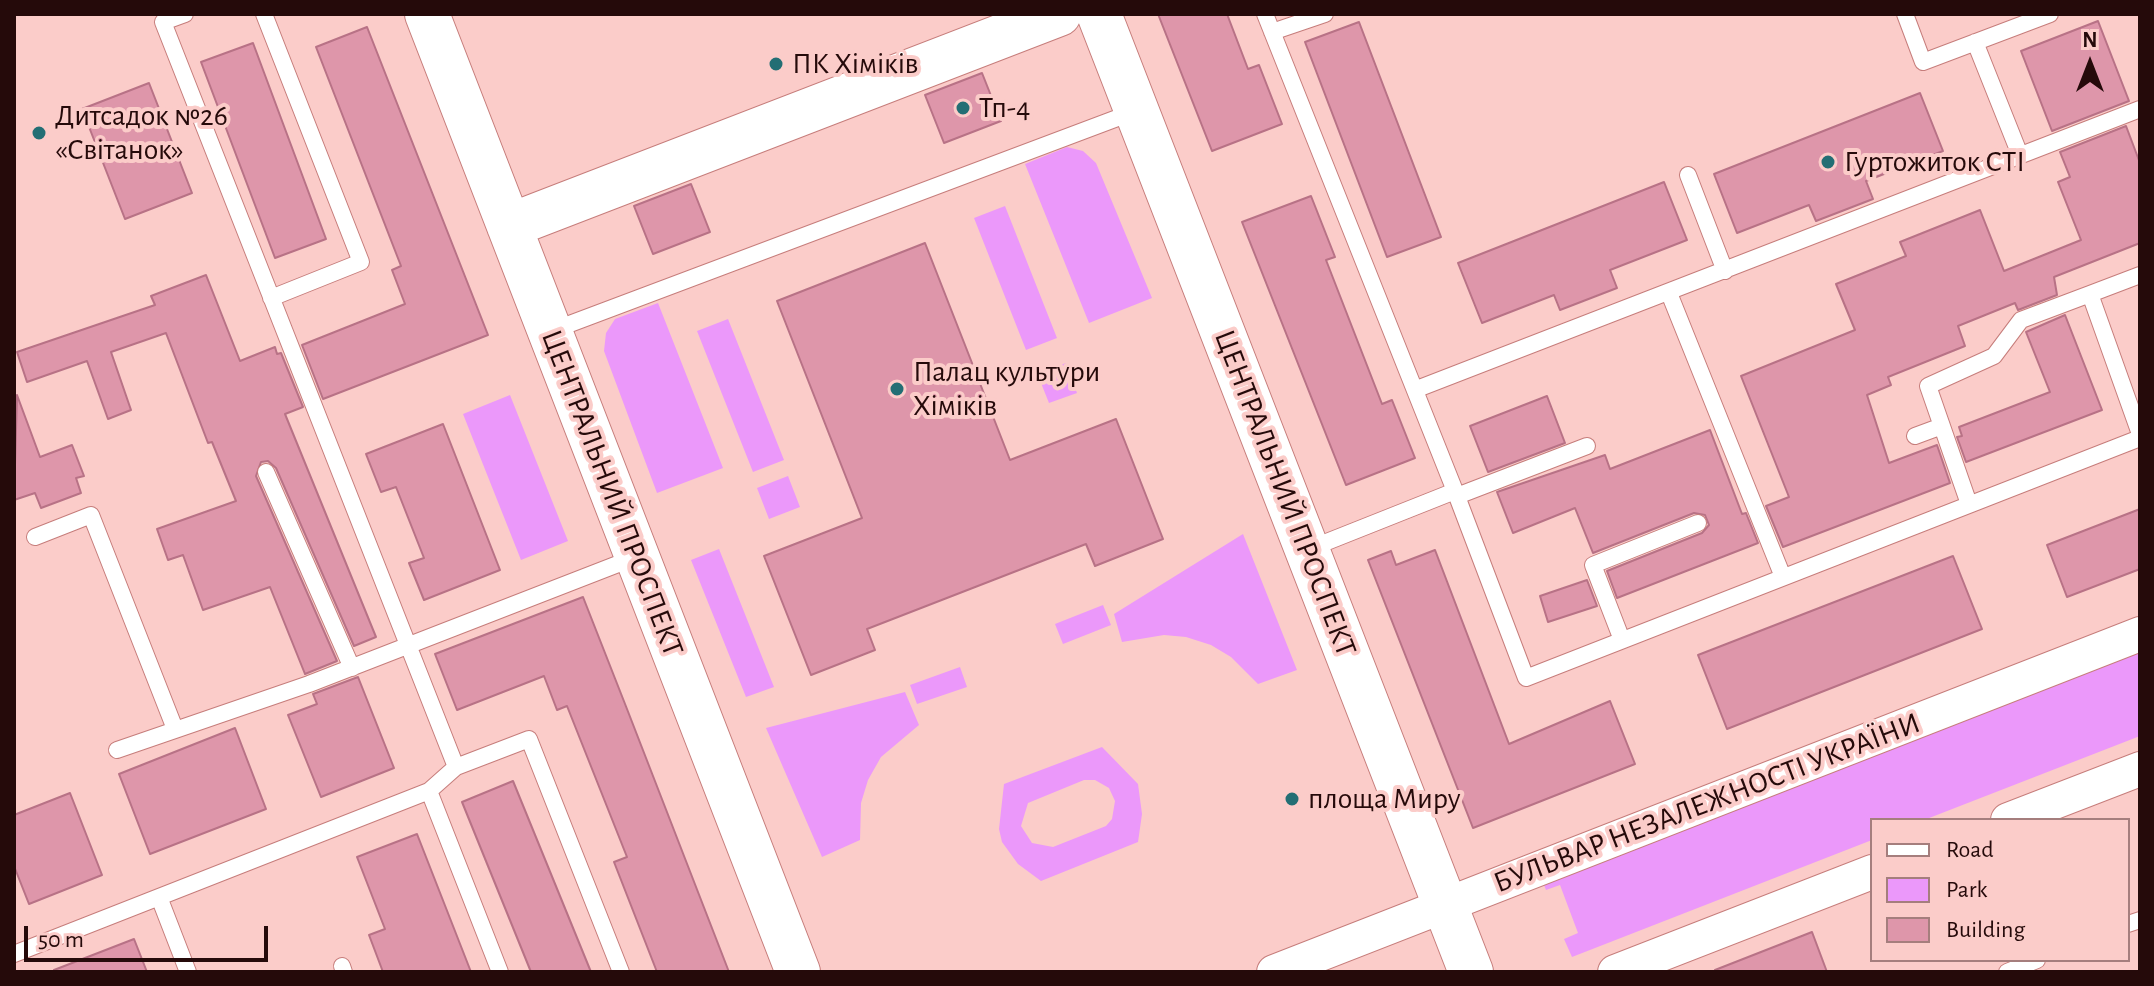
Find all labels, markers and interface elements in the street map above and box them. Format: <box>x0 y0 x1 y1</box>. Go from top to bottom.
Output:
north arrow <box>2050 24 2130 104</box>
text: N <box>2082 29 2098 51</box>
place label: ПК Хіміків <box>792 46 919 82</box>
marker: ПК Хіміків <box>767 55 785 73</box>
place label: Тп-4 <box>979 90 1031 126</box>
place label: Дитсадок №26 «Світанок» <box>55 98 228 168</box>
marker: Тп-4 <box>954 99 972 117</box>
marker: Дитсадок №26 «Світанок» <box>30 124 48 142</box>
place label: Гуртожиток СТІ <box>1844 144 2025 180</box>
marker: Гуртожиток СТІ <box>1819 153 1837 171</box>
street label: ЦЕНТРАЛЬНИЙ ПРОСПЕКТ <box>533 325 691 661</box>
street label: ЦЕНТРАЛЬНИЙ ПРОСПЕКТ <box>1206 325 1364 661</box>
place label: Палац культури Хіміків <box>913 354 1100 424</box>
marker: Палац культури Хіміків <box>888 380 906 398</box>
street label: БУЛЬВАР НЕЗАЛЕЖНОСТІ УКРАЇНИ <box>1489 705 1925 901</box>
place label: площа Миру <box>1308 781 1460 817</box>
marker: площа Миру <box>1283 790 1301 808</box>
legend <box>1870 818 2130 962</box>
text: Road <box>1946 838 1994 862</box>
text: Park <box>1946 878 1987 902</box>
scale bar <box>28 910 272 960</box>
text: Building <box>1946 918 2025 942</box>
text: 50 m <box>38 928 84 952</box>

